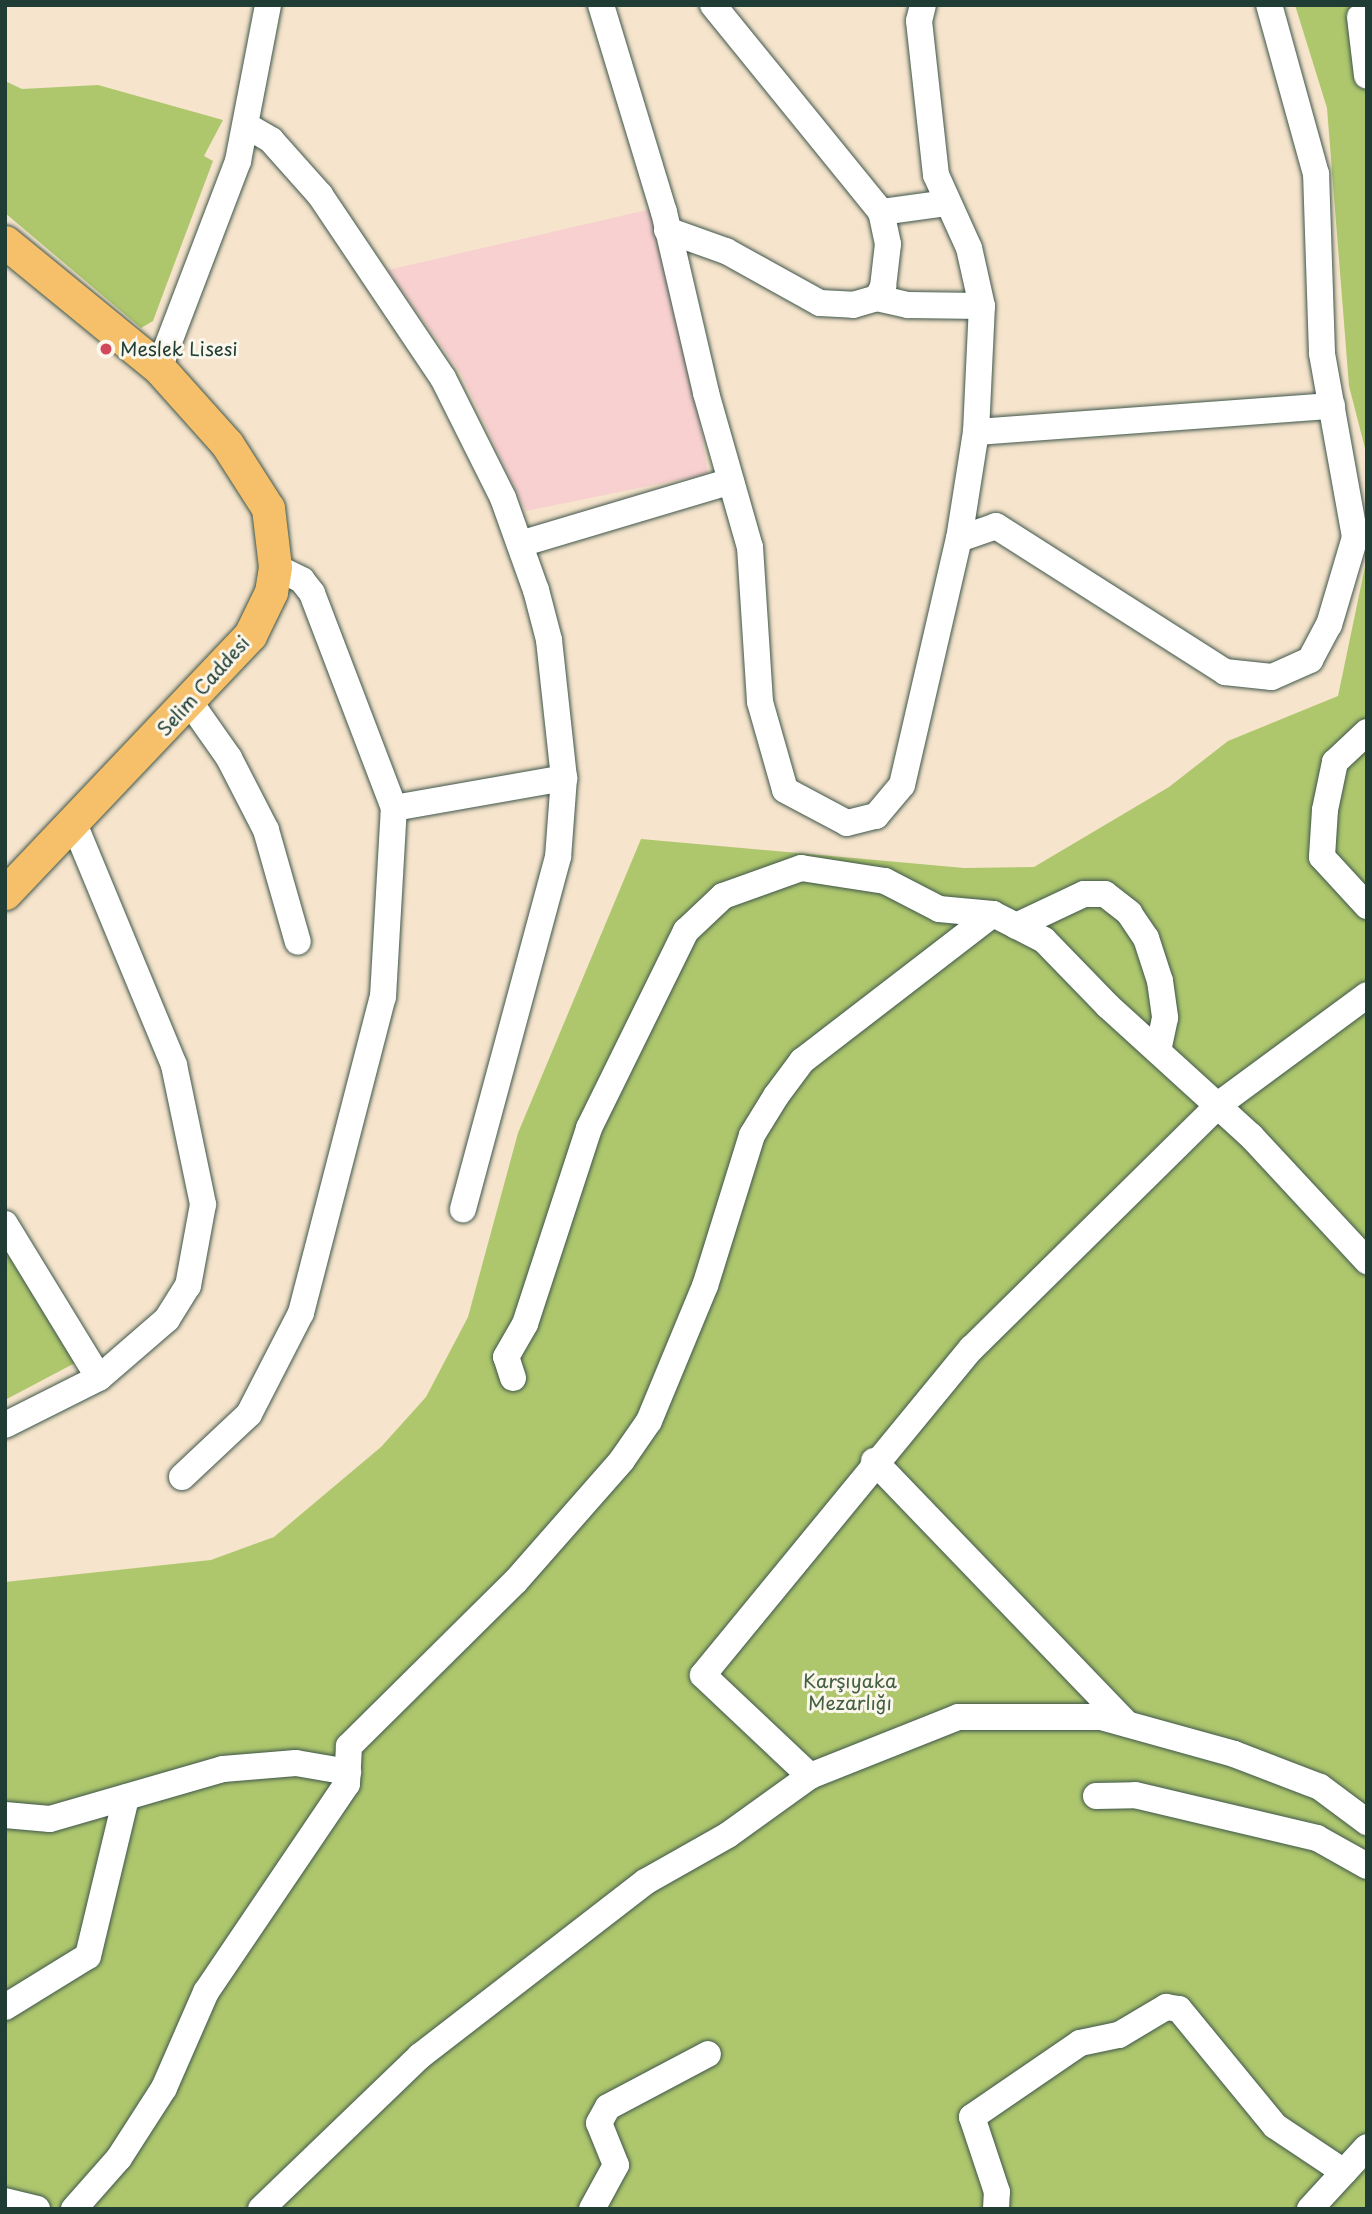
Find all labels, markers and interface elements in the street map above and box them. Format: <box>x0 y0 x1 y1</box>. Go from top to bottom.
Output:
place label: Meslek Lisesi <box>120 338 239 360</box>
marker: Meslek Lisesi <box>98 341 114 357</box>
street label: Selim Caddesi <box>152 631 254 741</box>
park label: Karşıyaka Mezarlığı <box>803 1670 897 1714</box>

